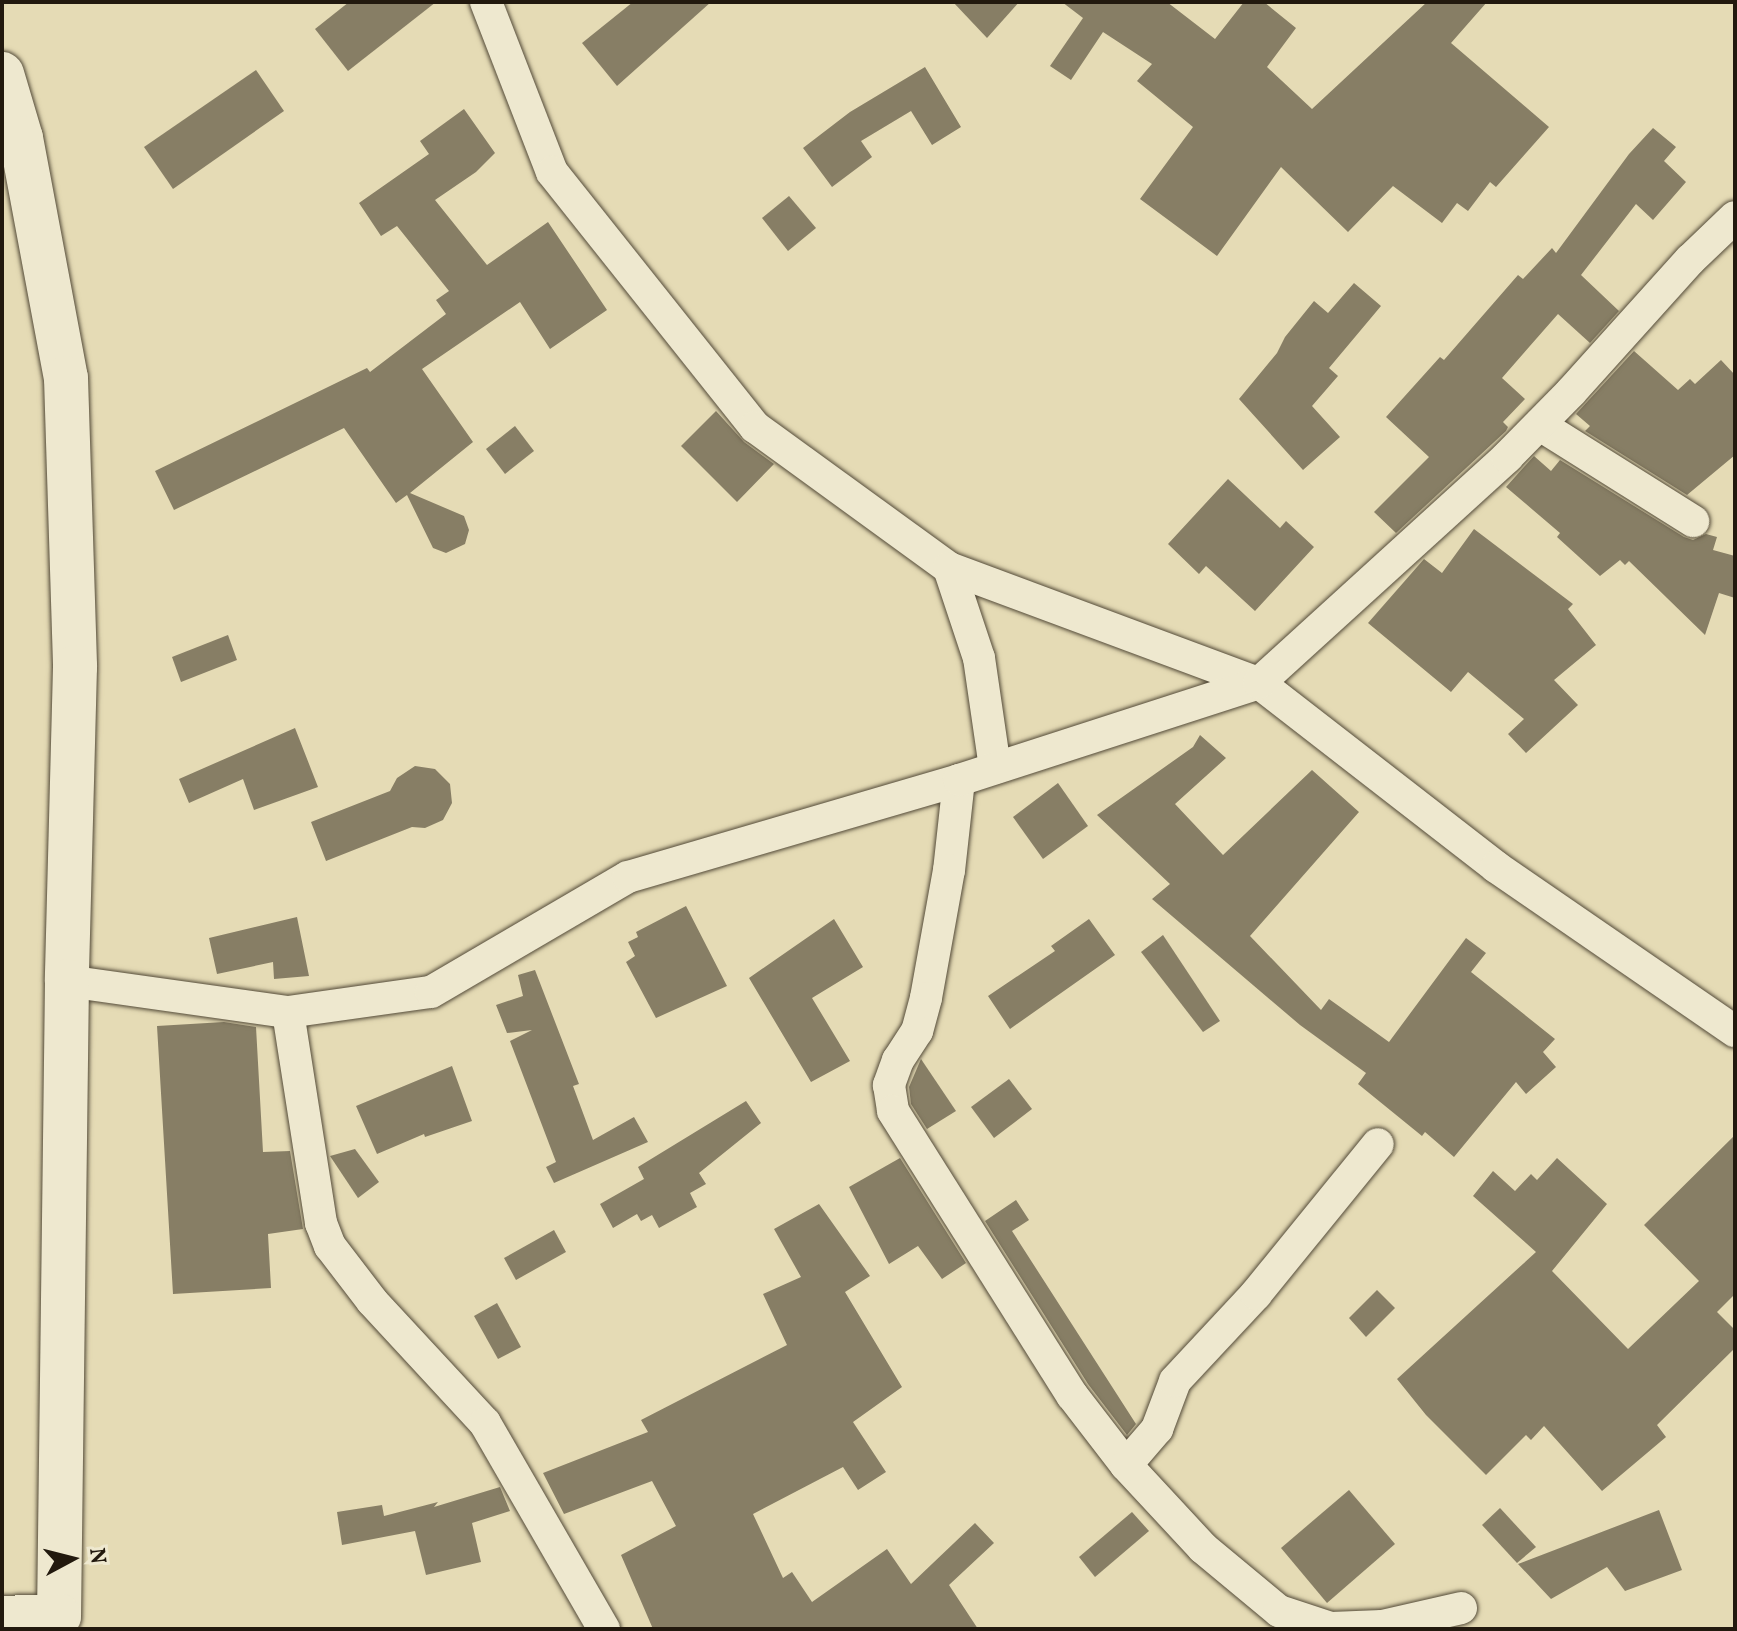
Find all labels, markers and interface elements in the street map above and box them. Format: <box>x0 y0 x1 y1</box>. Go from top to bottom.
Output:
north arrow <box>32 1519 112 1599</box>
text: N <box>80 1546 113 1566</box>

